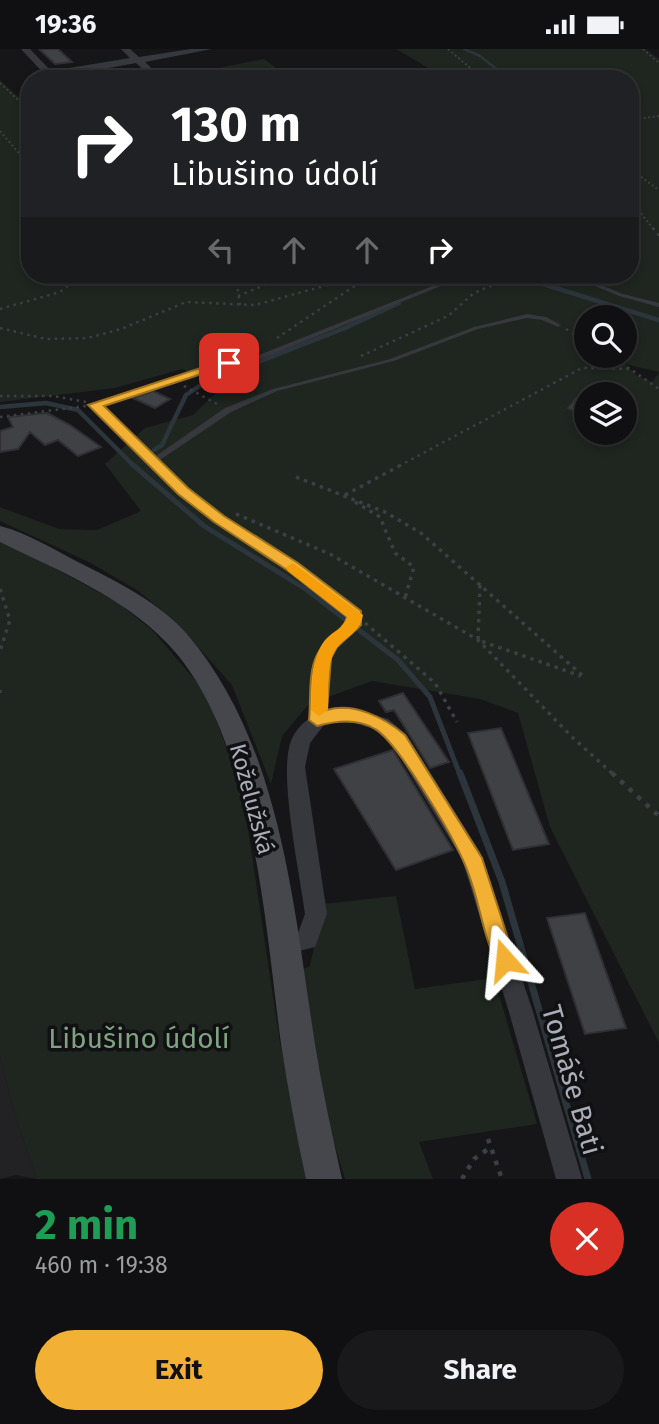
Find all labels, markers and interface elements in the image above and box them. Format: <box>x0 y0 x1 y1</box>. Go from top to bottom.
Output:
text: 19:36 <box>35 9 96 40</box>
text: 130 m <box>171 95 301 154</box>
icon: right <box>56 98 147 189</box>
text: Libušino údolí <box>171 155 378 193</box>
icon: left <box>202 231 240 269</box>
icon: ahead <box>275 231 313 269</box>
icon: ahead <box>348 231 386 269</box>
icon: right <box>421 231 459 269</box>
map controls <box>574 305 637 445</box>
button: search <box>574 305 637 368</box>
pin <box>199 333 259 393</box>
icon: arrive <box>210 344 248 382</box>
button: layers <box>574 382 637 445</box>
street label: Koželužská <box>224 740 280 858</box>
position arrow <box>468 923 542 997</box>
street label: Tomáše Bati <box>535 1001 609 1159</box>
park label: Libušino údolí <box>48 1022 230 1055</box>
text: 2 min <box>35 1200 138 1250</box>
button: close <box>550 1202 624 1276</box>
text: 460 m · 19:38 <box>35 1251 168 1279</box>
button: Exit <box>35 1330 323 1410</box>
button: Share <box>337 1330 624 1410</box>

